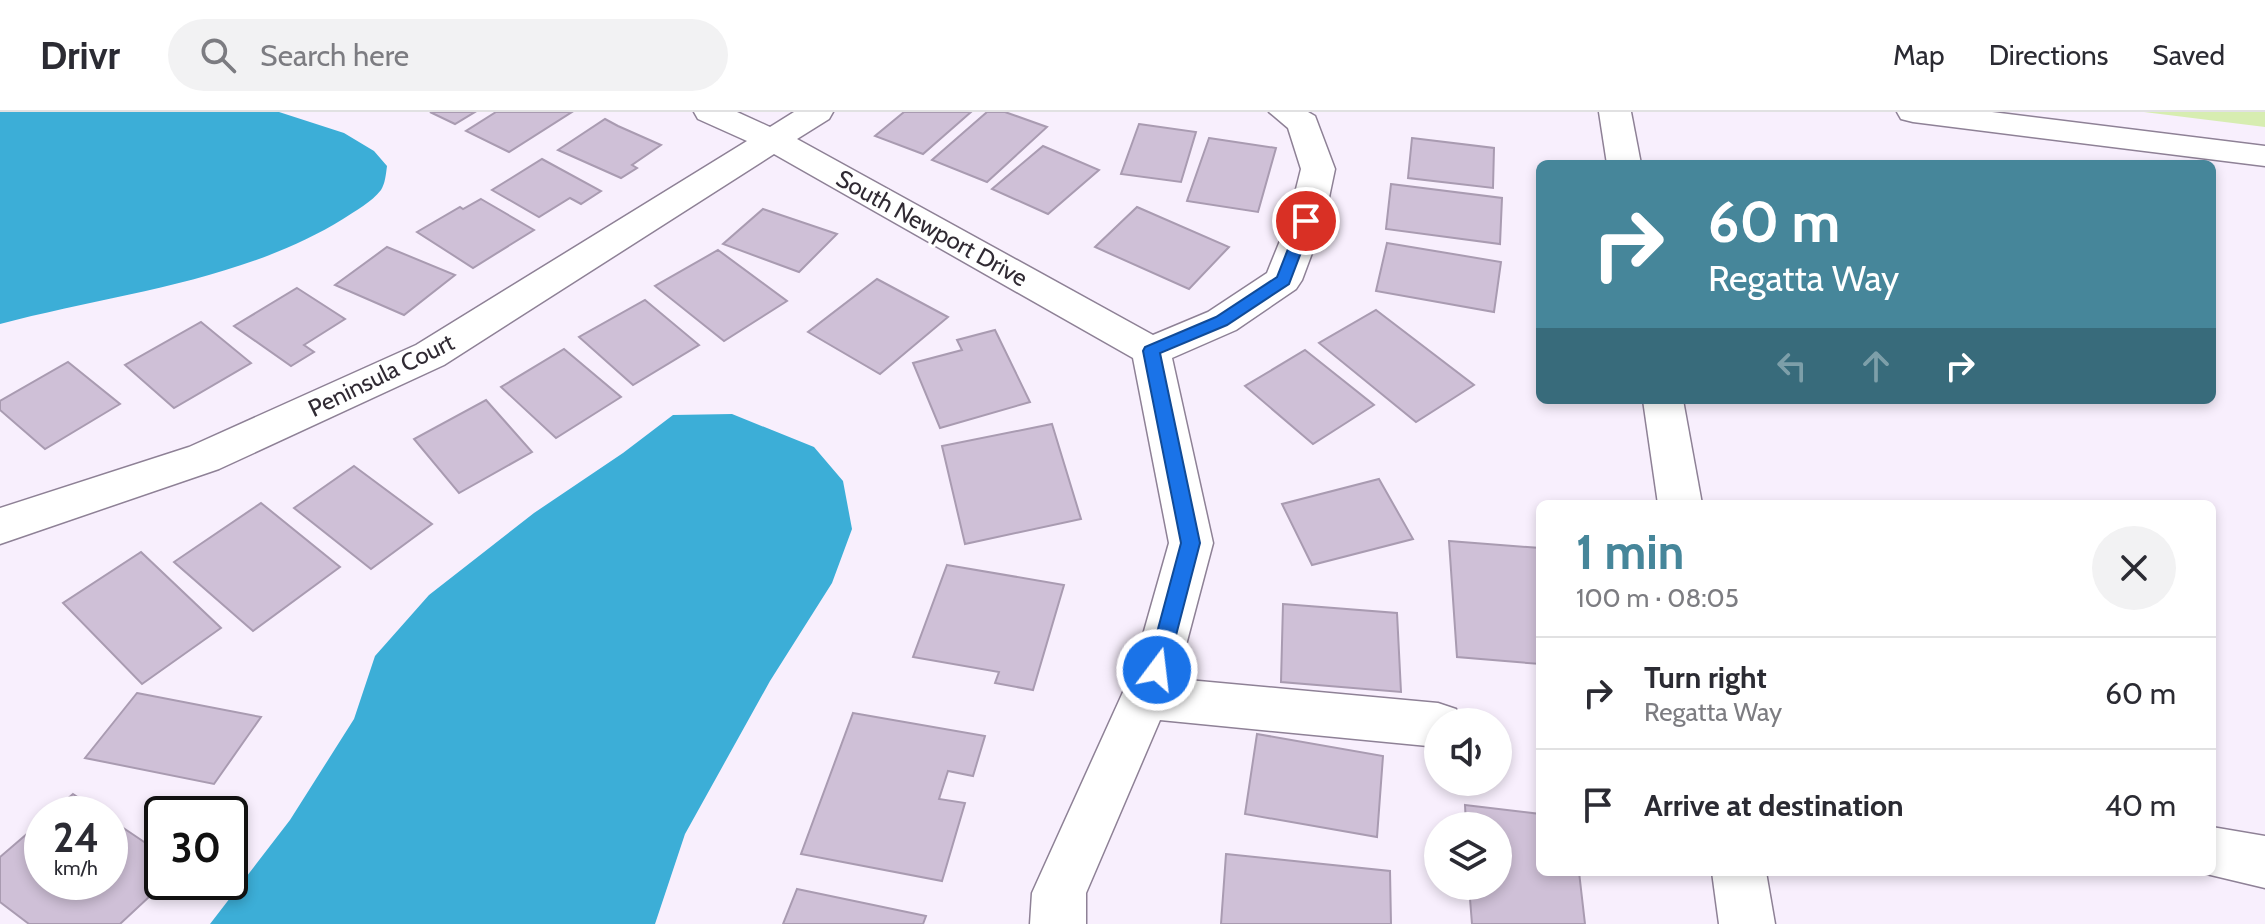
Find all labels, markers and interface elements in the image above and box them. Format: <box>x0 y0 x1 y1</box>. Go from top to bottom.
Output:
search box <box>168 19 728 91</box>
text: Drivr <box>40 32 120 79</box>
icon: search <box>196 33 240 77</box>
text: Search here <box>260 37 409 74</box>
text: Map <box>1893 38 1945 72</box>
text: Directions <box>1989 38 2108 72</box>
text: Saved <box>2152 38 2225 72</box>
street label: South Newport Drive <box>831 163 1033 293</box>
pin <box>1272 187 1340 255</box>
text: 60 m <box>1708 188 1840 256</box>
icon: right <box>1576 192 1680 296</box>
icon: arrive <box>1284 199 1328 243</box>
text: Regatta Way <box>1708 256 1899 300</box>
street label: Peninsula Court <box>303 327 459 423</box>
icon: left <box>1770 344 1814 388</box>
icon: ahead <box>1854 344 1898 388</box>
icon: right <box>1938 344 1982 388</box>
text: 1 min <box>1576 523 1684 581</box>
button: close <box>2092 526 2176 610</box>
text: 100 m · 08:05 <box>1576 582 1739 614</box>
position arrow <box>1115 628 1199 712</box>
text: Turn right <box>1644 659 1767 696</box>
icon: right <box>1576 671 1620 715</box>
text: 60 m <box>2105 675 2176 712</box>
text: Regatta Way <box>1644 696 1782 728</box>
map controls <box>1424 708 1512 900</box>
button: sound <box>1424 708 1512 796</box>
icon: arrive <box>1576 783 1620 827</box>
text: Arrive at destination <box>1644 787 1904 824</box>
text: 40 m <box>2105 787 2176 824</box>
speed limit sign: 30 <box>144 796 248 900</box>
button: layers <box>1424 812 1512 900</box>
text: 24 <box>53 813 99 862</box>
text: km/h <box>54 856 98 880</box>

